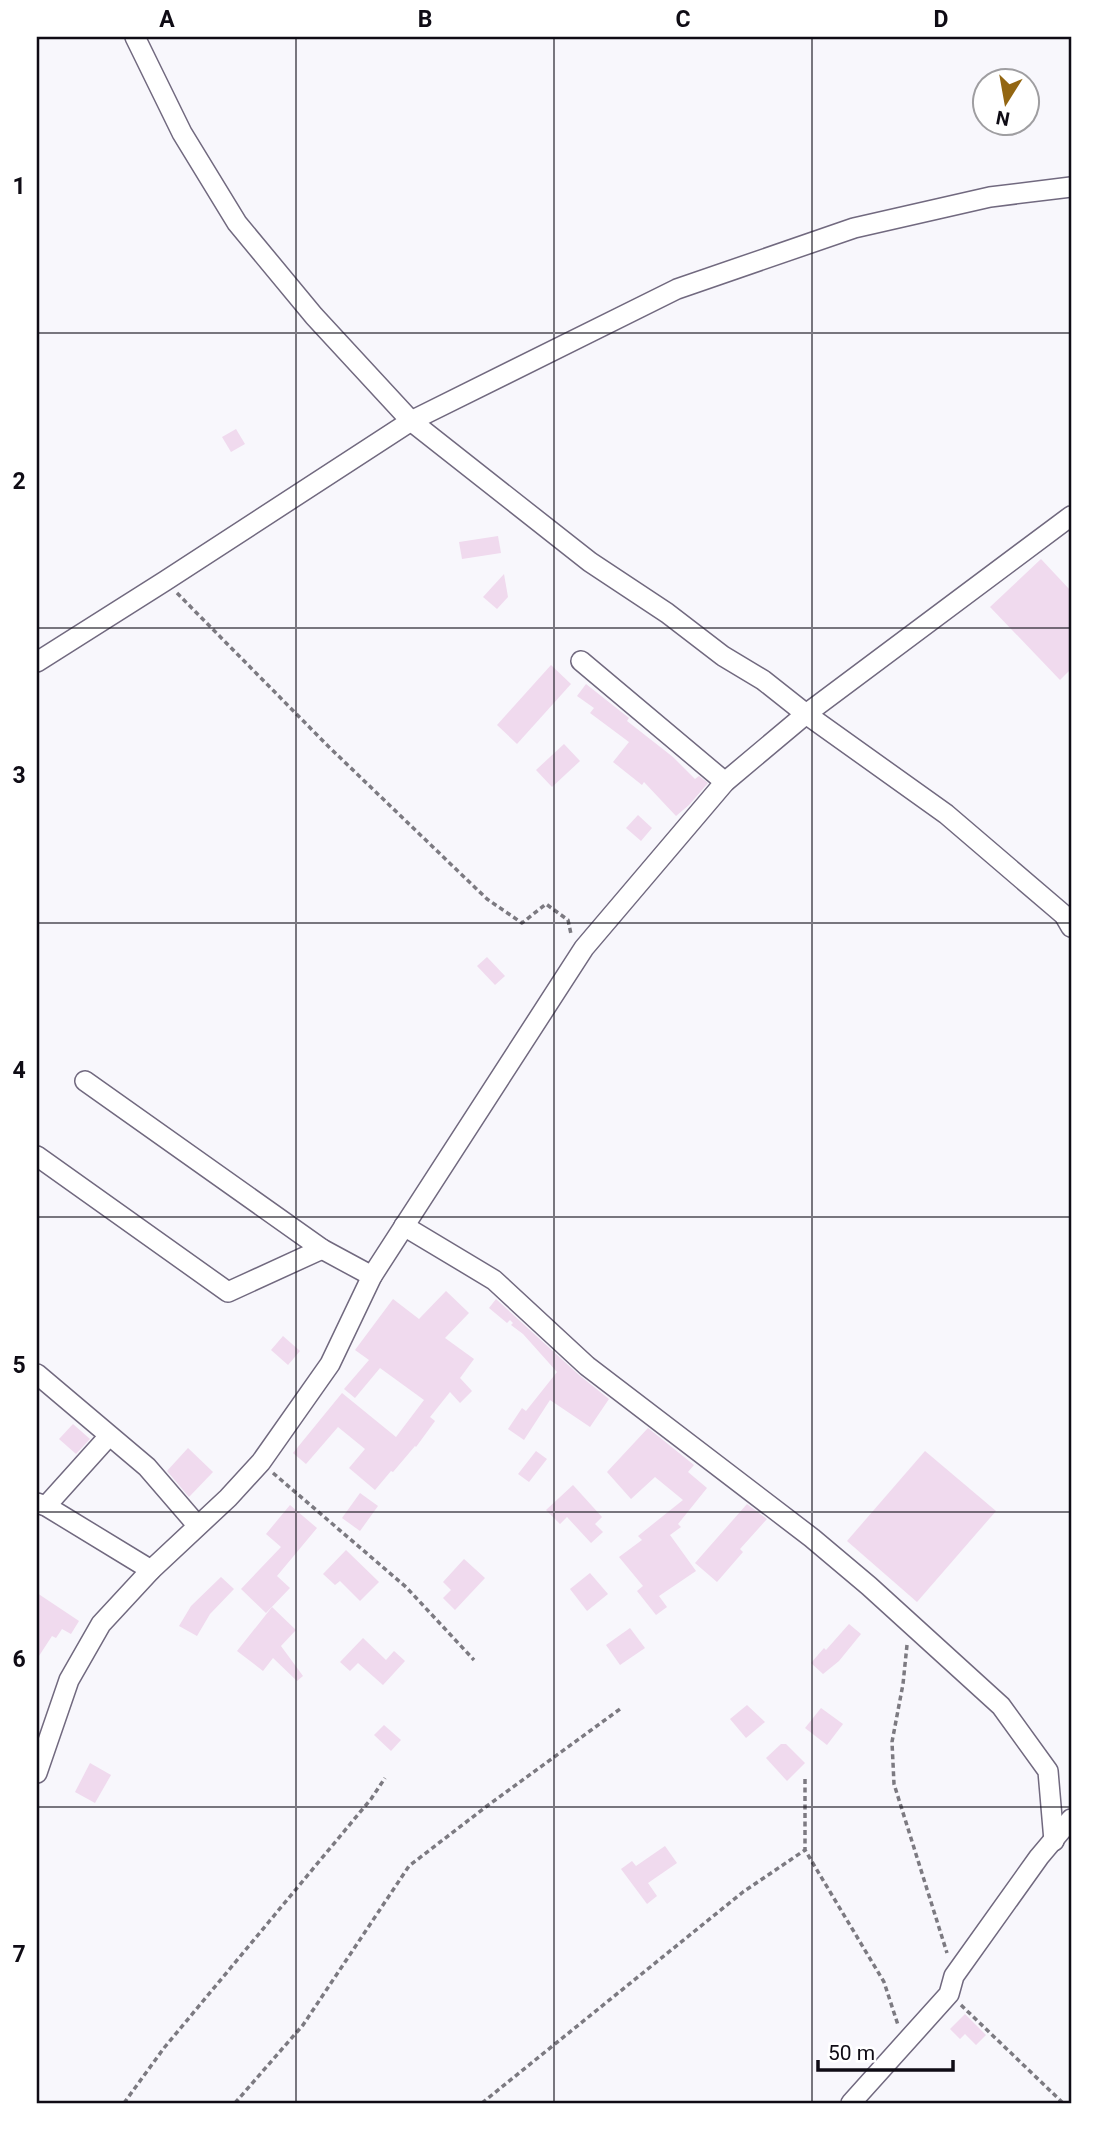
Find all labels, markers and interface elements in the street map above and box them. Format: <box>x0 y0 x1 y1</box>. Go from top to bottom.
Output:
text: A <box>159 6 175 33</box>
text: B <box>418 6 432 33</box>
text: C <box>675 6 691 33</box>
text: D <box>934 6 948 33</box>
north arrow <box>972 66 1042 136</box>
text: N <box>994 106 1012 131</box>
text: 1 <box>12 173 26 200</box>
text: 2 <box>12 468 26 495</box>
text: 3 <box>12 762 26 789</box>
text: 4 <box>12 1057 26 1084</box>
text: 5 <box>12 1352 26 1379</box>
text: 6 <box>12 1646 26 1673</box>
text: 7 <box>12 1941 26 1968</box>
scale bar <box>818 2028 952 2072</box>
text: 50 m <box>828 2041 875 2065</box>

